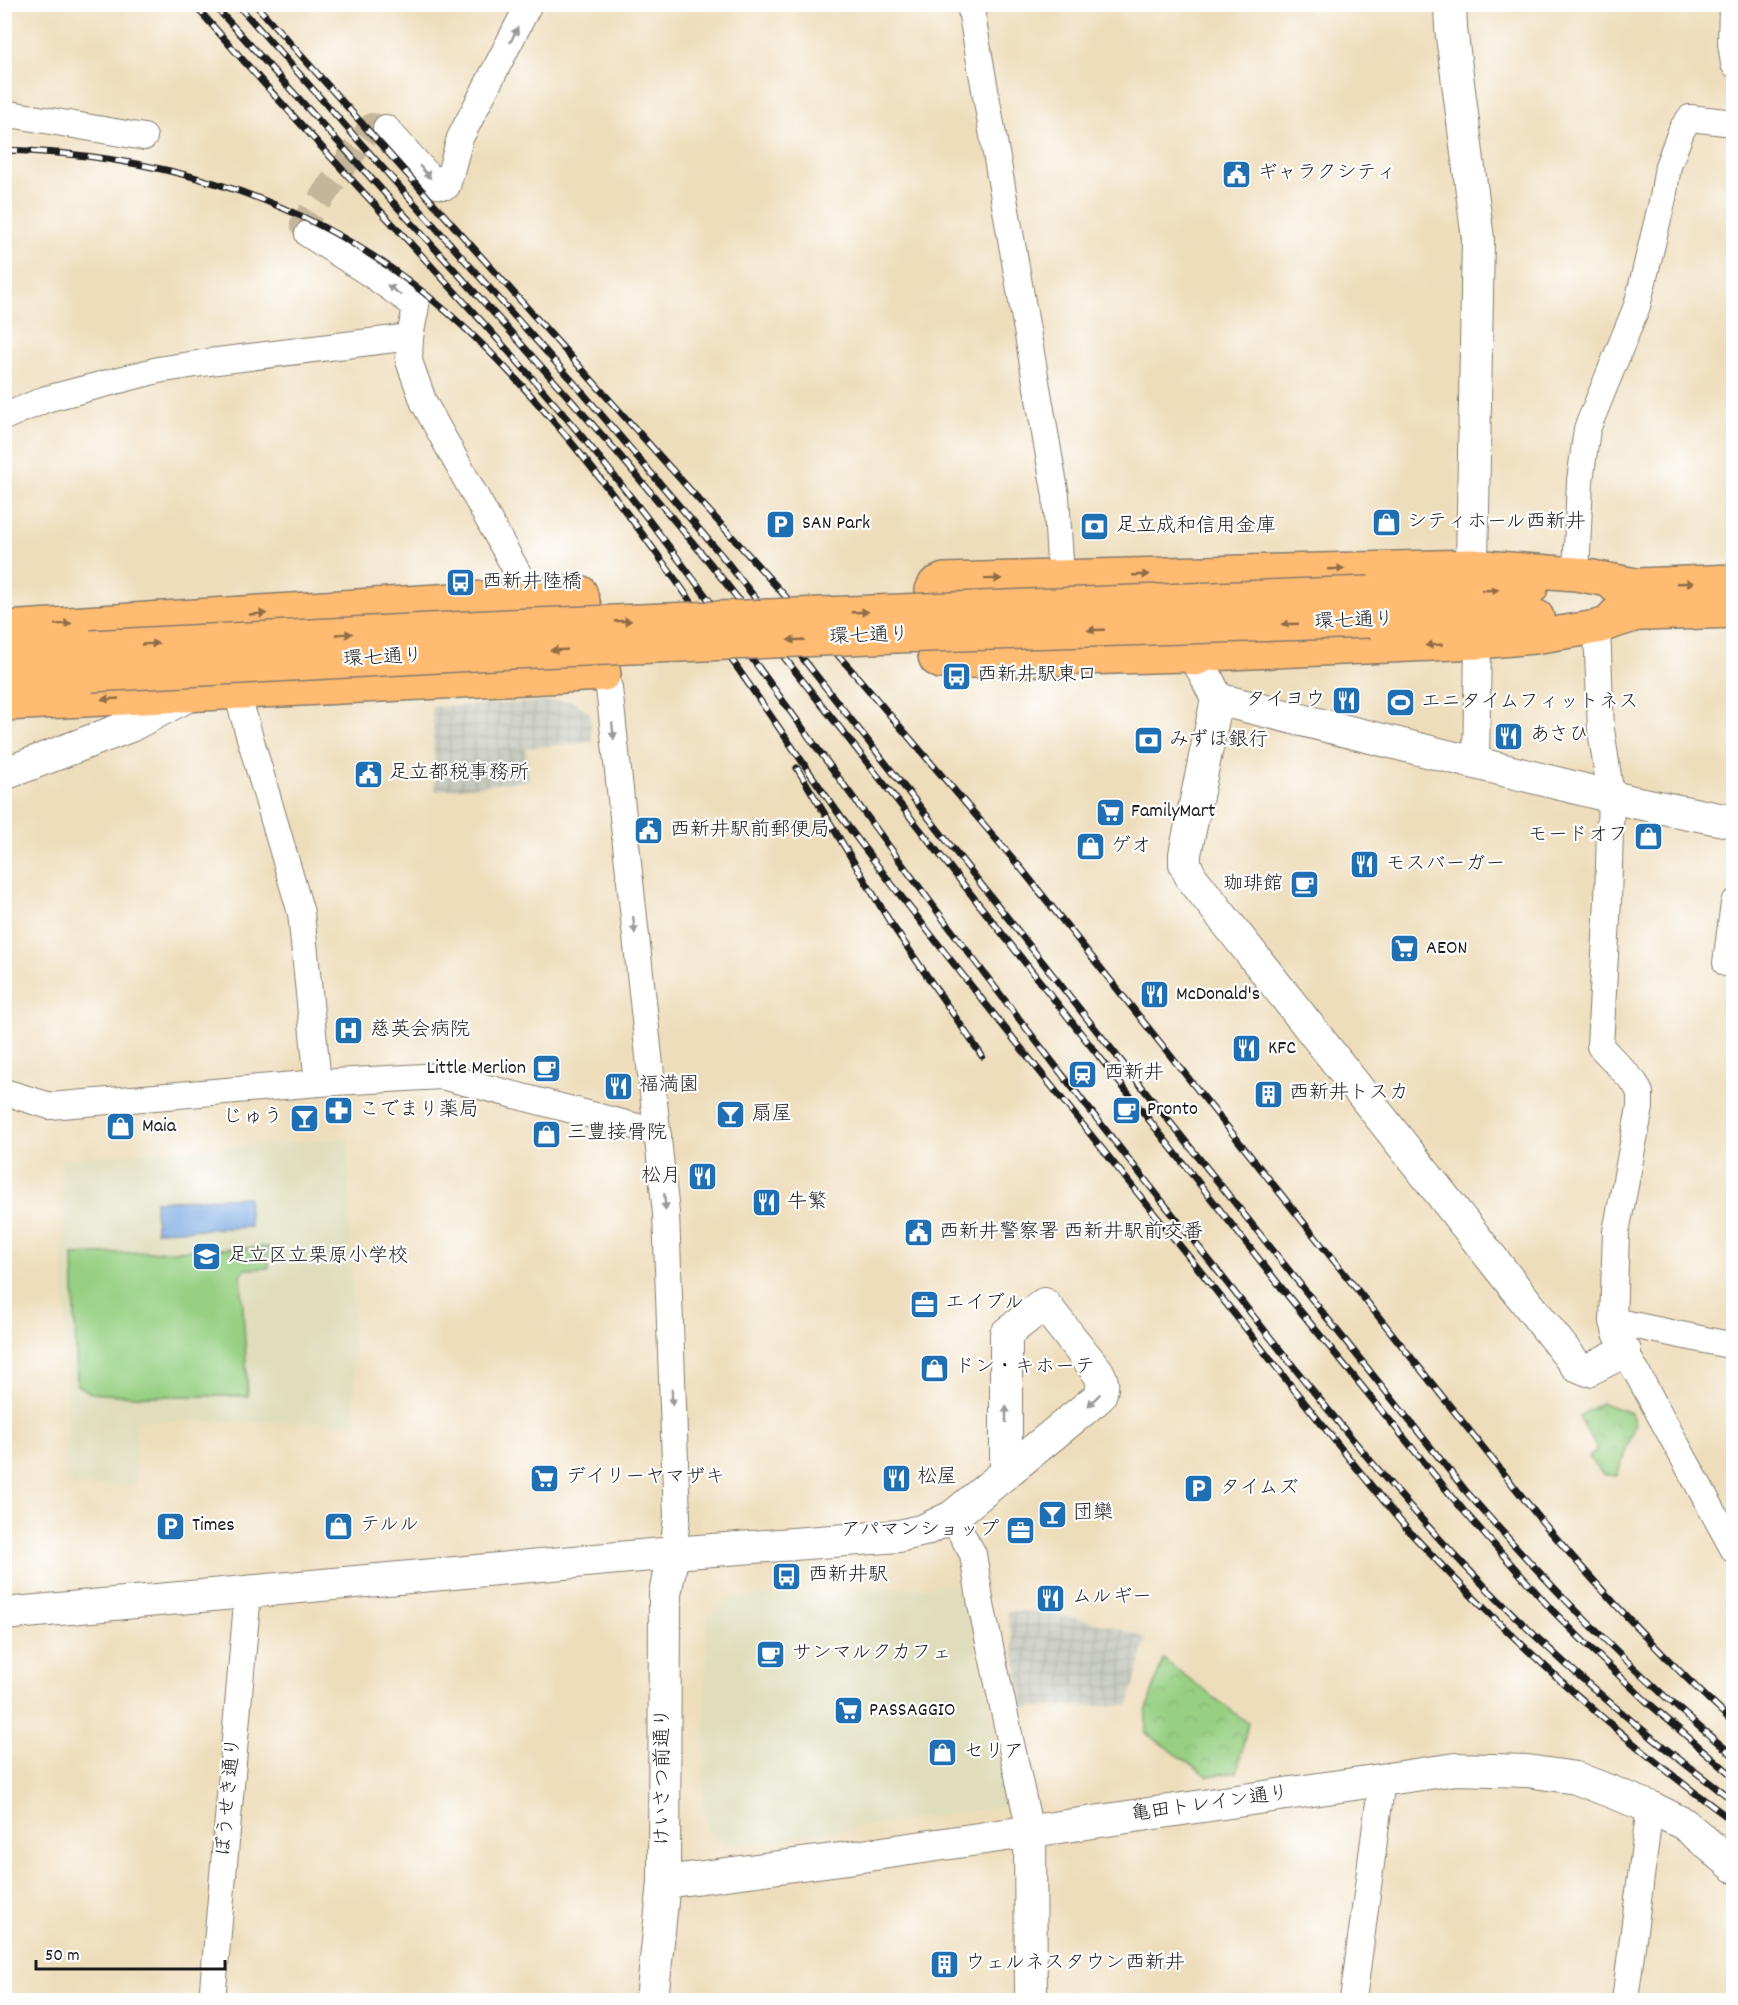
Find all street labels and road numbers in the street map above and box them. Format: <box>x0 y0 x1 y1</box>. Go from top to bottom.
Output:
street label: 環七通り <box>1314 607 1394 637</box>
street label: 環七通り <box>829 622 909 652</box>
street label: 環七通り <box>342 643 424 675</box>
street label: けいさつ前通り <box>650 1707 678 1847</box>
street label: ぼうせき通り <box>211 1736 249 1858</box>
street label: 亀田トレイン通り <box>1129 1780 1291 1830</box>

